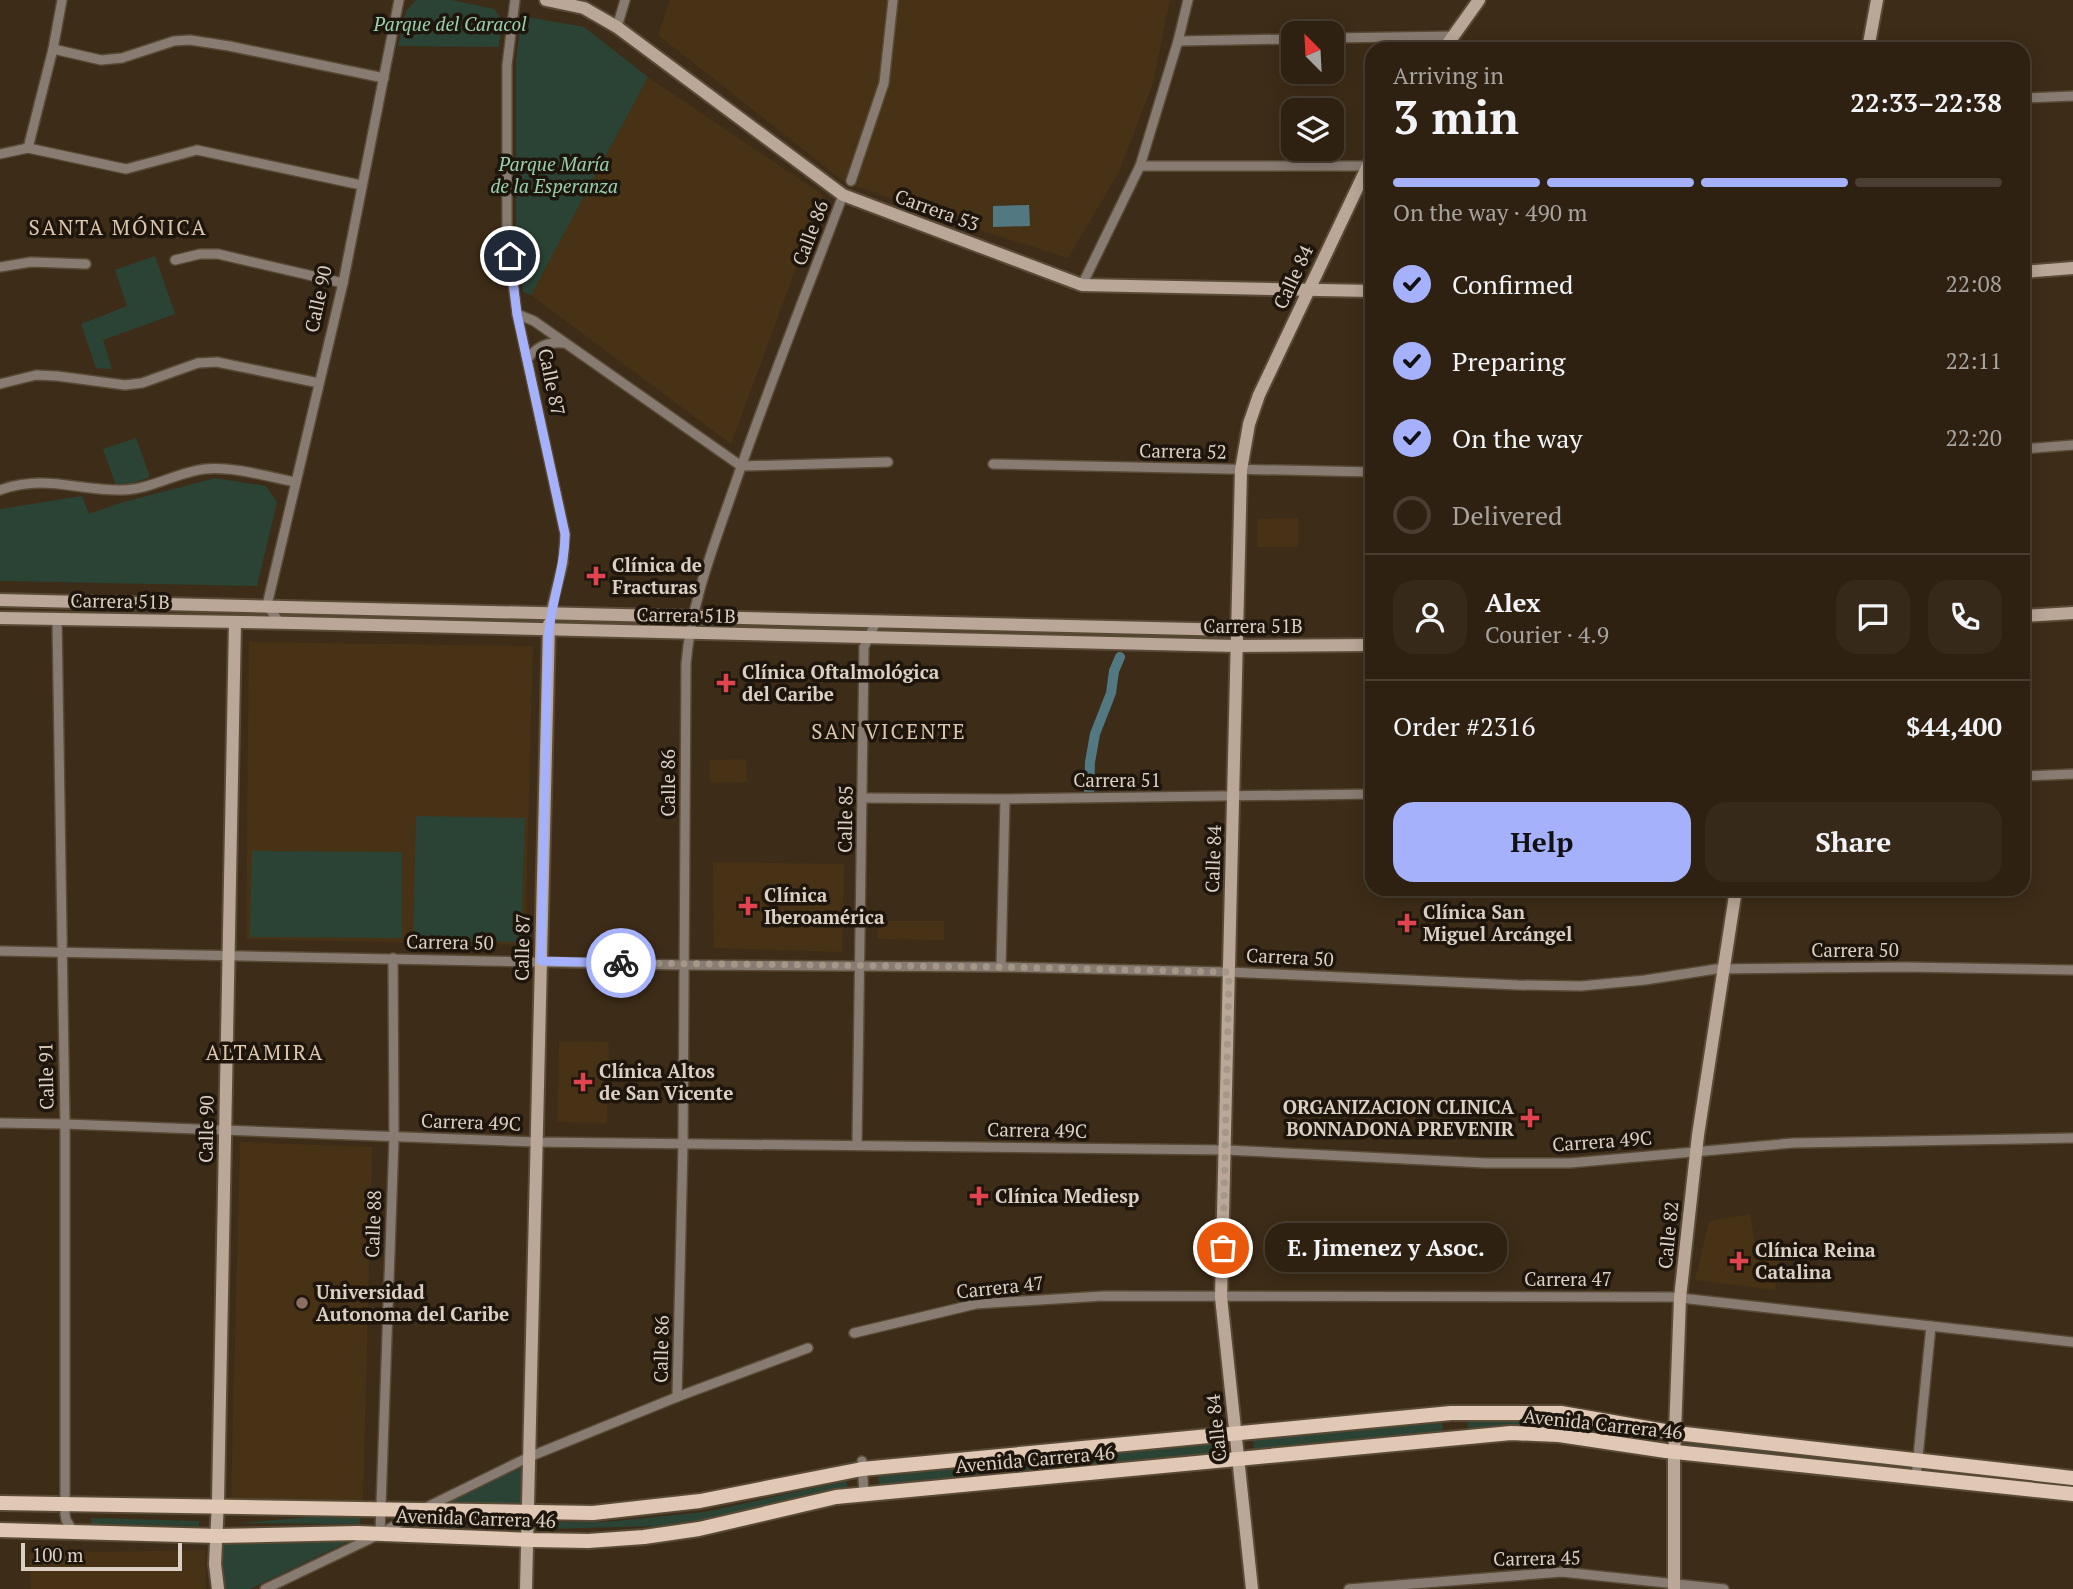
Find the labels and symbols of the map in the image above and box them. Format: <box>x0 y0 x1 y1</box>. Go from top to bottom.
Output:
park label: Parque del Caracol <box>373 11 527 36</box>
north arrow <box>1281 21 1344 84</box>
park label: Parque María de la Esperanza <box>490 151 618 198</box>
street label: Carrera 53 <box>892 183 983 236</box>
street label: Calle 86 <box>786 197 833 269</box>
district label: SANTA MÓNICA <box>28 213 208 241</box>
pin <box>480 226 540 286</box>
street label: Calle 84 <box>1267 240 1319 313</box>
street label: Calle 90 <box>298 263 337 335</box>
street label: Calle 87 <box>533 346 572 418</box>
street label: Carrera 52 <box>1139 437 1227 464</box>
place label: Clínica de Fracturas <box>612 552 702 599</box>
marker: Clínica de Fracturas <box>586 566 606 586</box>
street label: Carrera 51B <box>70 587 170 614</box>
street label: Carrera 51B <box>636 601 736 628</box>
street label: Carrera 51B <box>1203 613 1303 638</box>
place label: Clínica Oftalmológica del Caribe <box>742 659 940 706</box>
marker: Clínica Oftalmológica del Caribe <box>716 673 736 693</box>
district label: SAN VICENTE <box>811 717 967 745</box>
street label: Calle 86 <box>655 749 680 817</box>
street label: Carrera 51 <box>1073 767 1161 792</box>
street label: Calle 85 <box>831 785 858 853</box>
street label: Calle 84 <box>1199 824 1226 893</box>
place label: Clínica Iberoamérica <box>764 882 885 929</box>
marker: Clínica Iberoamérica <box>738 896 758 916</box>
place label: Clínica San Miguel Arcángel <box>1423 899 1572 946</box>
street label: Calle 87 <box>508 913 535 981</box>
marker: Clínica San Miguel Arcángel <box>1397 913 1417 933</box>
street label: Carrera 50 <box>406 928 494 955</box>
courier <box>586 928 656 998</box>
street label: Carrera 50 <box>1811 937 1899 962</box>
street label: Carrera 50 <box>1246 942 1334 971</box>
district label: ALTAMIRA <box>206 1038 324 1066</box>
street label: Calle 91 <box>32 1042 59 1110</box>
place label: Clínica Altos de San Vicente <box>599 1058 733 1105</box>
marker: Clínica Altos de San Vicente <box>573 1072 593 1092</box>
place label: ORGANIZACION CLINICA BONNADONA PREVENIR <box>1283 1094 1515 1141</box>
street label: Calle 90 <box>192 1095 219 1163</box>
street label: Carrera 49C <box>421 1107 521 1136</box>
marker: ORGANIZACION CLINICA BONNADONA PREVENIR <box>1520 1108 1540 1128</box>
street label: Carrera 49C <box>987 1116 1087 1143</box>
street label: Carrera 49C <box>1551 1125 1653 1156</box>
place label: Clínica Mediesp <box>995 1183 1139 1208</box>
marker: Clínica Mediesp <box>969 1186 989 1206</box>
street label: Calle 88 <box>359 1190 386 1258</box>
street label: Calle 82 <box>1652 1200 1683 1270</box>
pin <box>1193 1218 1253 1278</box>
callout: E. Jimenez y Asoc. <box>1265 1224 1506 1272</box>
place label: Clínica Reina Catalina <box>1755 1237 1876 1284</box>
marker: Clínica Reina Catalina <box>1729 1251 1749 1271</box>
street label: Carrera 47 <box>1524 1266 1612 1291</box>
street label: Carrera 47 <box>955 1269 1045 1304</box>
place label: Universidad Autonoma del Caribe <box>316 1279 509 1326</box>
marker: Universidad Autonoma del Caribe <box>294 1295 310 1311</box>
street label: Calle 86 <box>647 1315 674 1383</box>
street label: Calle 84 <box>1199 1392 1231 1463</box>
street label: Avenida Carrera 46 <box>1522 1403 1684 1444</box>
street label: Avenida Carrera 46 <box>954 1439 1116 1478</box>
street label: Avenida Carrera 46 <box>396 1502 556 1533</box>
scale bar <box>21 1540 182 1572</box>
street label: Carrera 45 <box>1493 1544 1581 1571</box>

